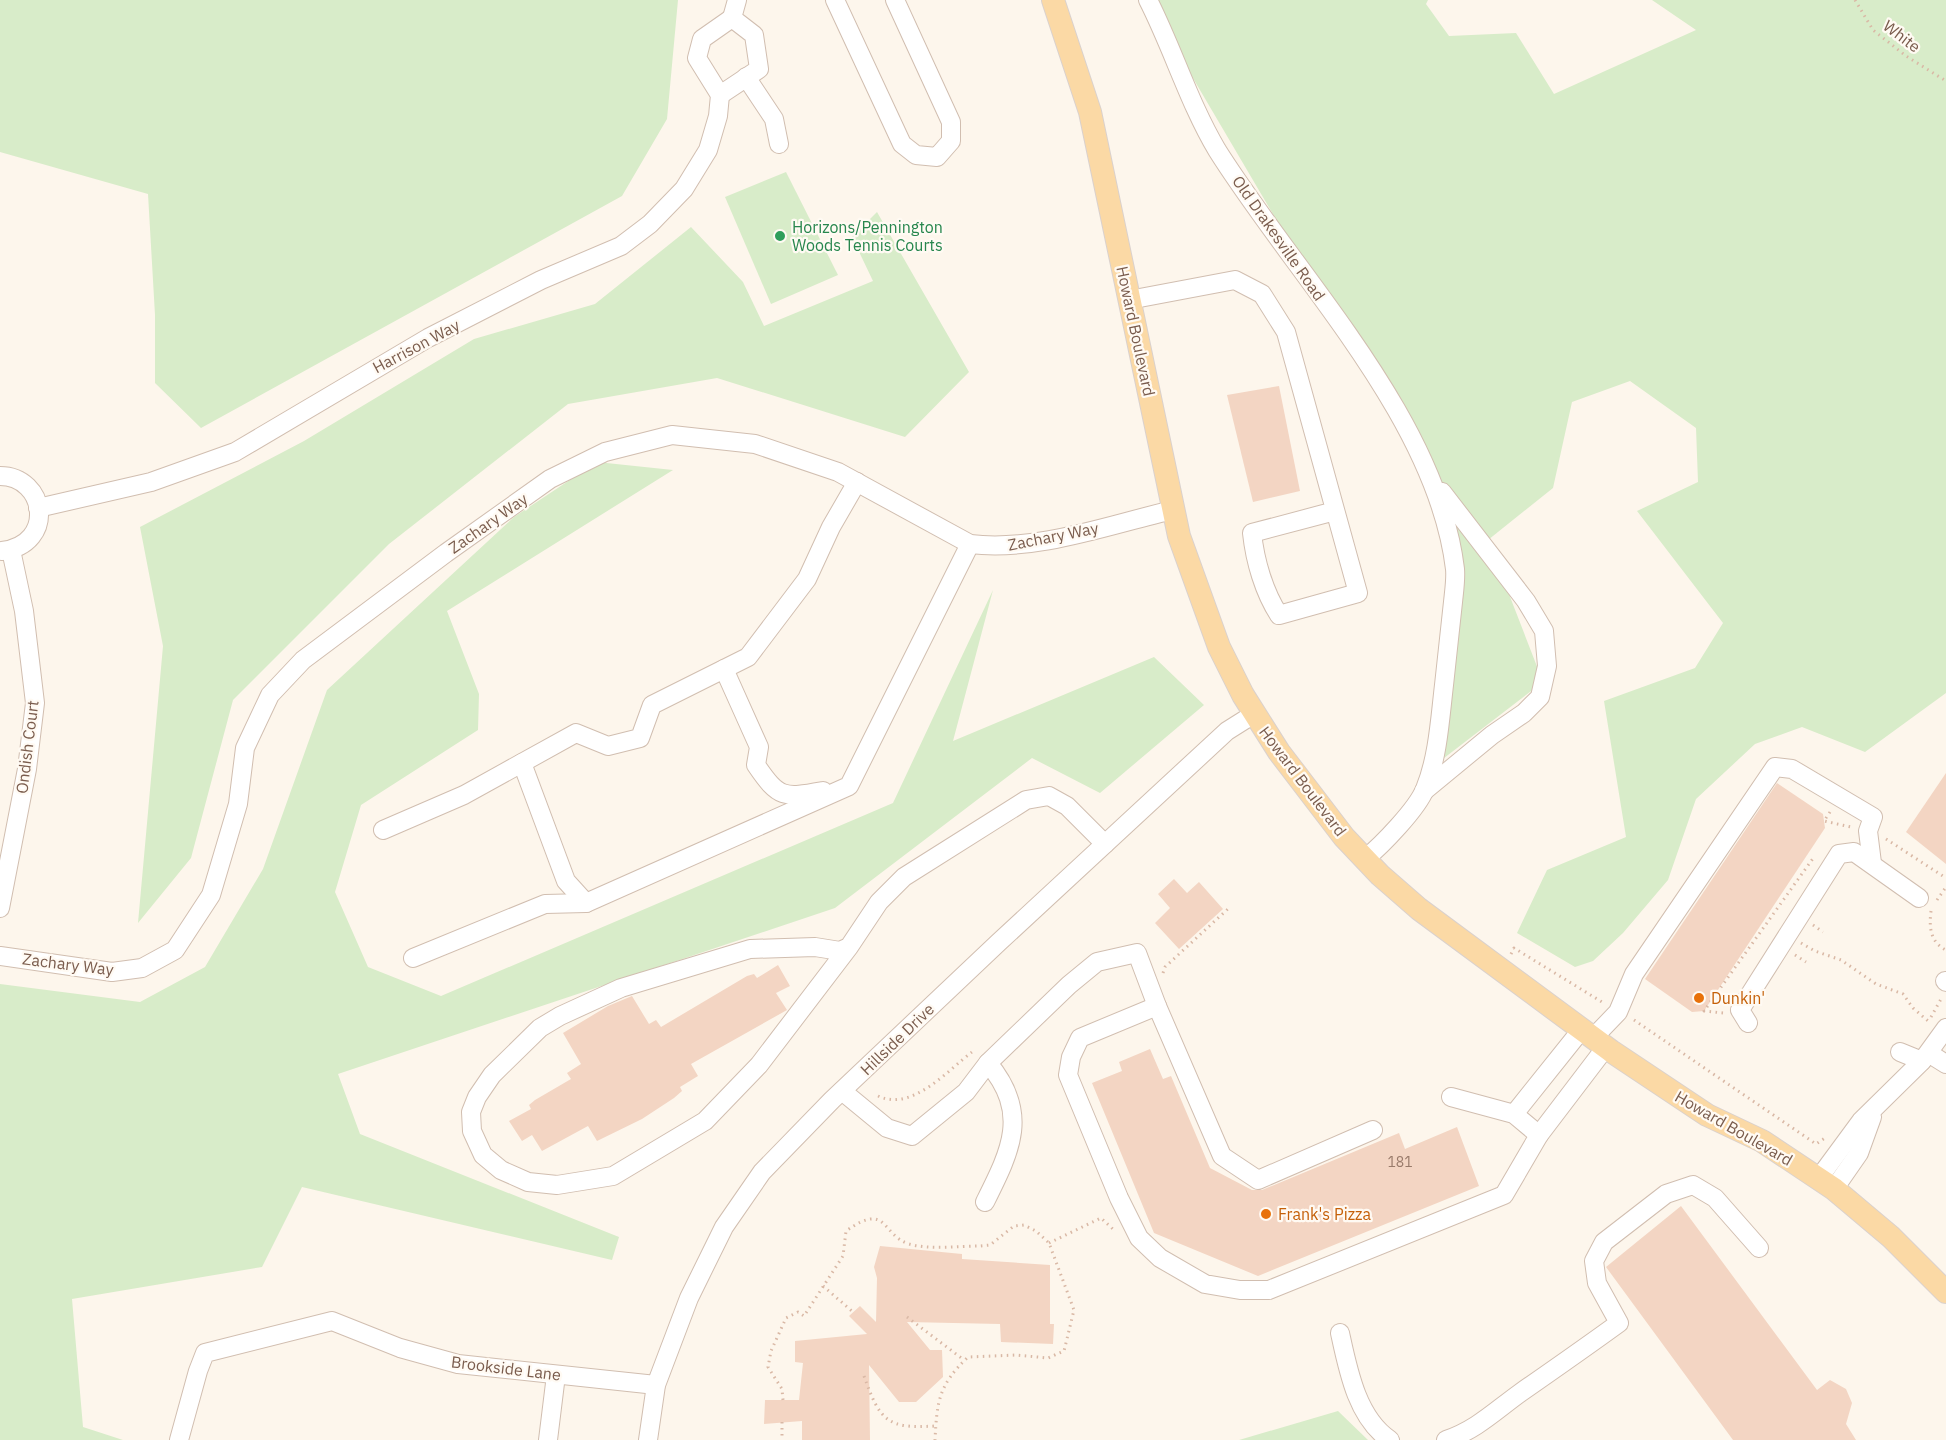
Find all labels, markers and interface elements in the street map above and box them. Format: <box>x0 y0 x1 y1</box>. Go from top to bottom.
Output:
street label: White <box>1879 15 1925 57</box>
street label: Old Drakesville Road <box>1228 172 1330 304</box>
place label: Horizons/Pennington Woods Tennis Courts <box>792 217 943 255</box>
marker: Horizons/Pennington Woods Tennis Courts <box>773 229 787 243</box>
street label: Howard Boulevard <box>1112 264 1160 398</box>
street label: Harrison Way <box>369 315 463 377</box>
street label: Zachary Way <box>445 488 531 558</box>
street label: Zachary Way <box>1006 517 1100 555</box>
street label: Ondish Court <box>11 699 43 795</box>
street label: Howard Boulevard <box>1255 722 1351 840</box>
street label: Zachary Way <box>21 948 115 980</box>
place label: Dunkin' <box>1711 988 1765 1008</box>
marker: Dunkin' <box>1692 991 1706 1005</box>
street label: Hillside Drive <box>856 999 938 1079</box>
street label: Howard Boulevard <box>1672 1086 1796 1170</box>
house number: 181 <box>1387 1153 1413 1171</box>
place label: Frank's Pizza <box>1278 1204 1371 1224</box>
marker: Frank's Pizza <box>1259 1207 1273 1221</box>
street label: Brookside Lane <box>450 1351 562 1385</box>

